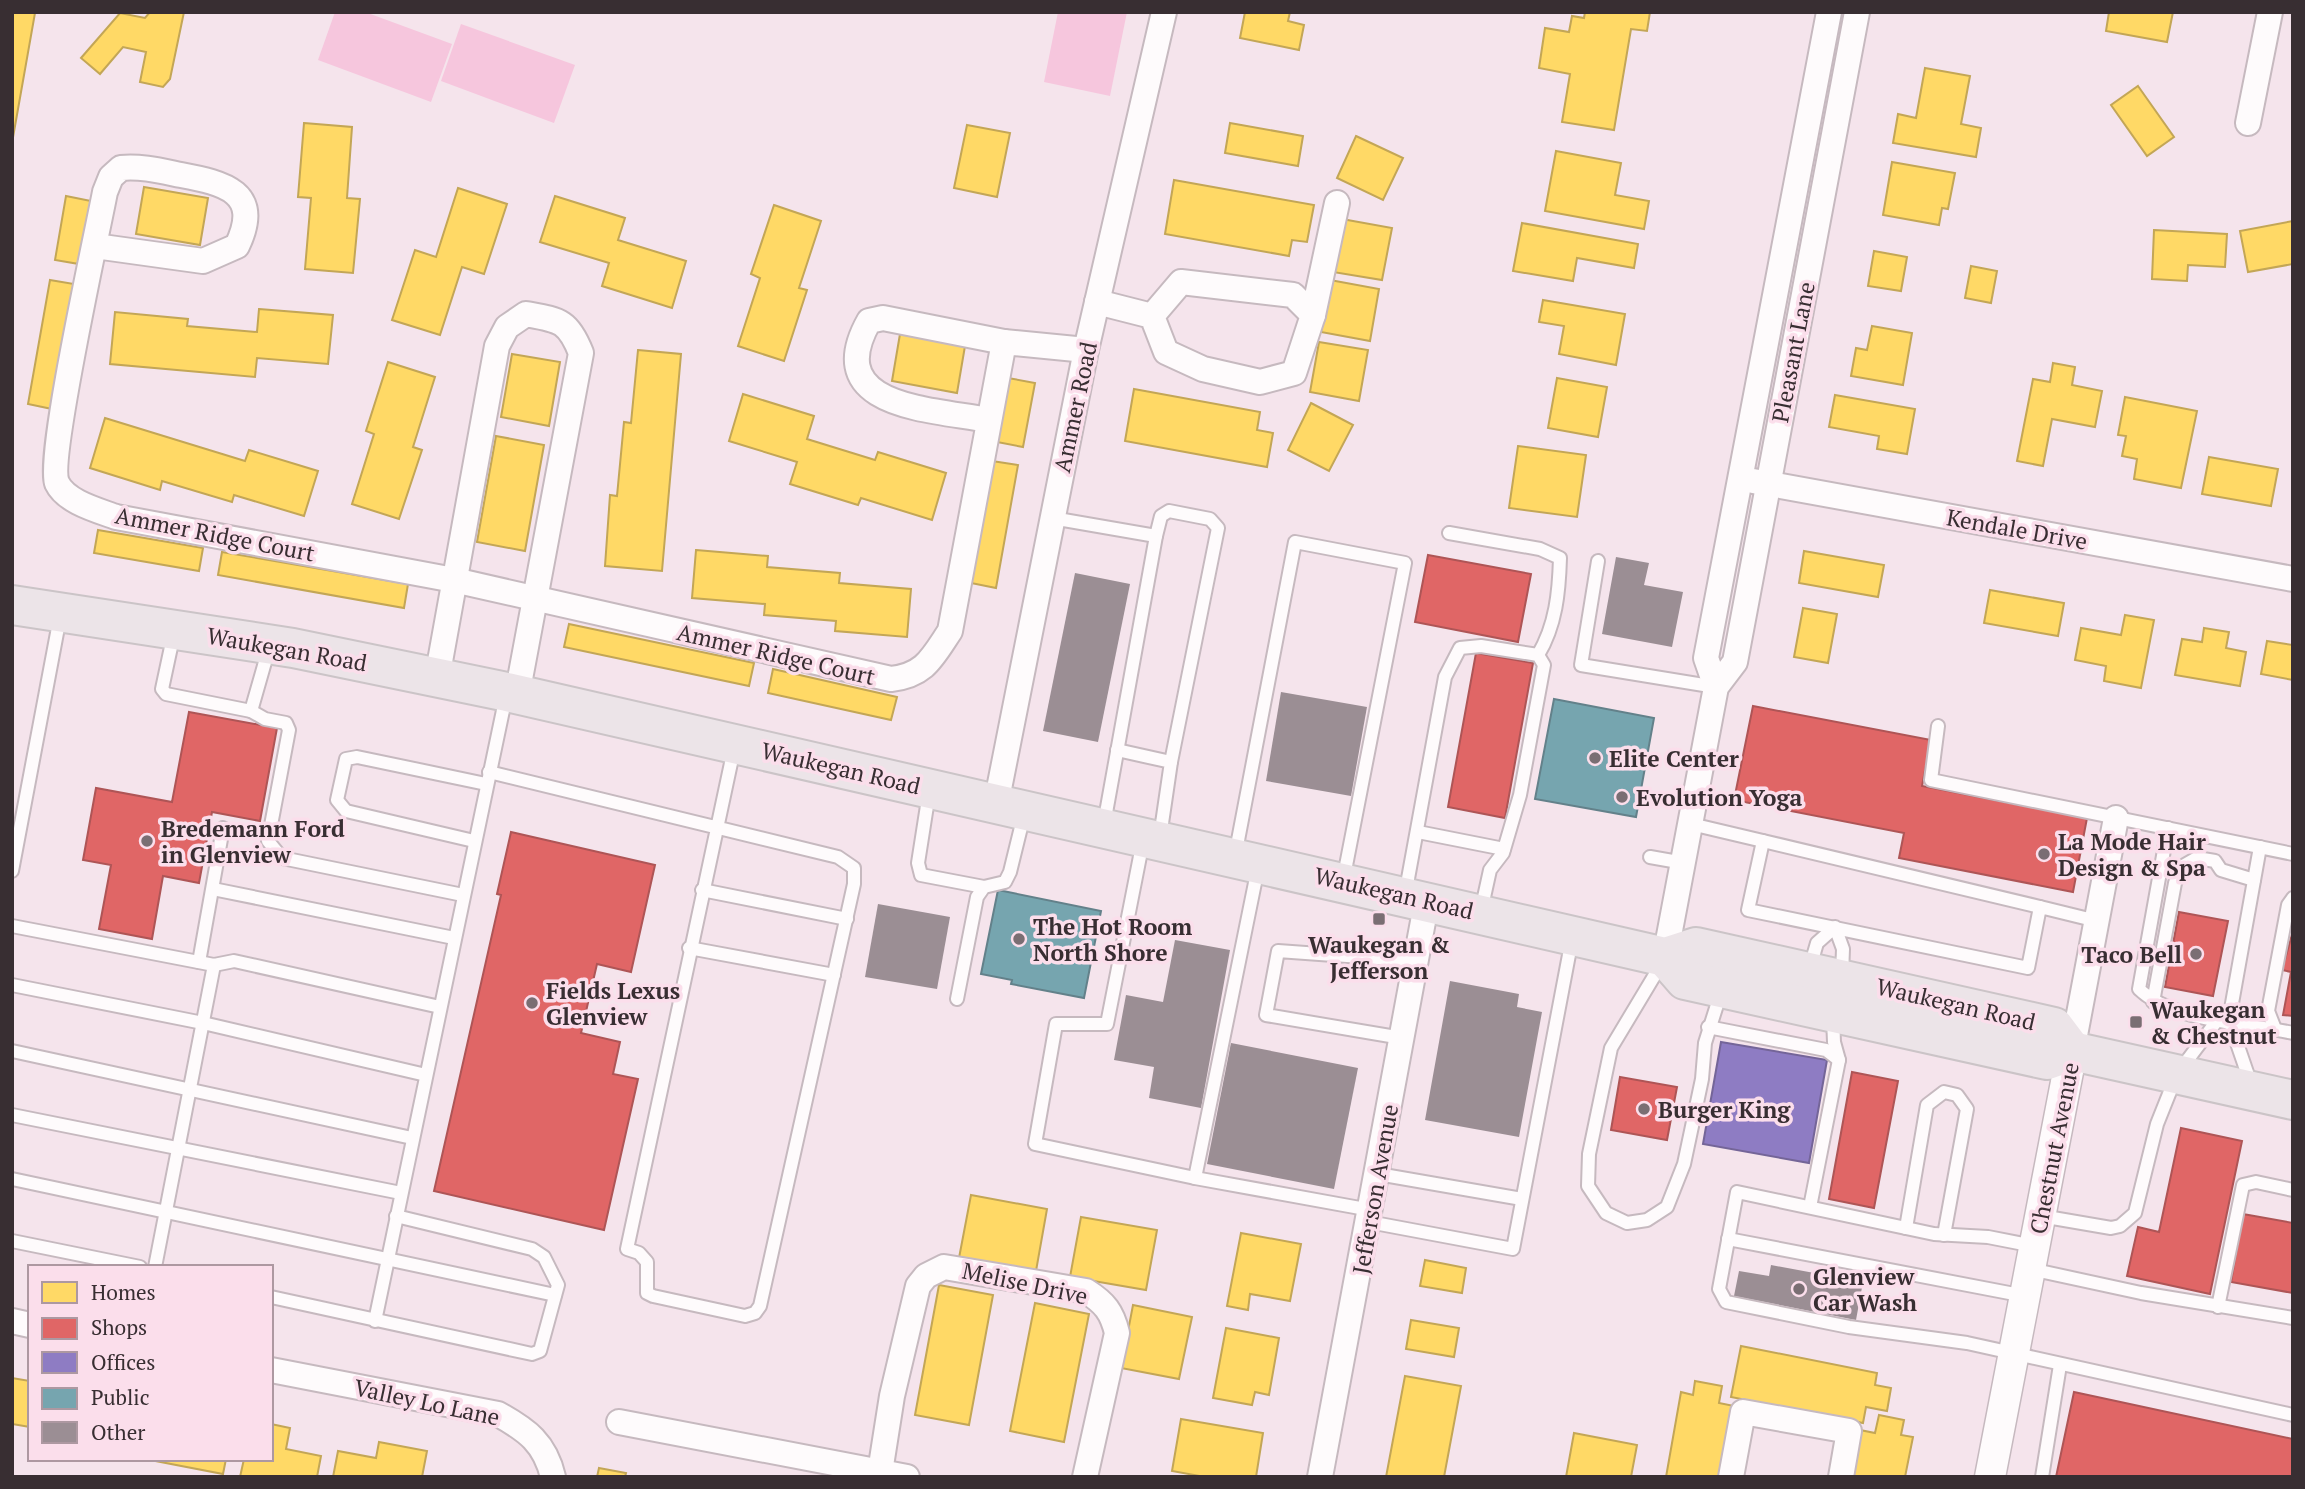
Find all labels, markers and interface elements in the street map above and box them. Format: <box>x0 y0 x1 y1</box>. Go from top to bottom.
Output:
street label: Pleasant Lane <box>1764 279 1822 425</box>
street label: Ammer Road <box>1046 339 1104 475</box>
street label: Ammer Ridge Court <box>113 499 318 569</box>
street label: Kendale Drive <box>1944 501 2090 557</box>
street label: Ammer Ridge Court <box>674 616 879 692</box>
street label: Waukegan Road <box>204 620 370 678</box>
street label: Waukegan Road <box>758 735 924 801</box>
place label: Elite Center <box>1609 743 1739 774</box>
marker: Elite Center <box>1587 750 1603 766</box>
place label: Evolution Yoga <box>1636 782 1802 813</box>
marker: Evolution Yoga <box>1614 789 1630 805</box>
place label: Bredemann Ford in Glenview <box>161 813 345 870</box>
place label: La Mode Hair Design & Spa <box>2058 826 2206 883</box>
marker: Bredemann Ford in Glenview <box>139 833 155 849</box>
marker: La Mode Hair Design & Spa <box>2036 846 2052 862</box>
street label: Waukegan Road <box>1311 860 1477 926</box>
place label: The Hot Room North Shore <box>1033 911 1192 968</box>
marker: Waukegan & Jefferson <box>1371 911 1387 927</box>
place label: Waukegan & Jefferson <box>1308 929 1450 986</box>
marker: The Hot Room North Shore <box>1011 931 1027 947</box>
place label: Taco Bell <box>2081 939 2182 970</box>
marker: Taco Bell <box>2188 946 2204 962</box>
street label: Waukegan Road <box>1873 971 2039 1037</box>
place label: Fields Lexus Glenview <box>546 975 680 1032</box>
place label: Waukegan & Chestnut <box>2150 994 2277 1051</box>
marker: Fields Lexus Glenview <box>524 995 540 1011</box>
marker: Waukegan & Chestnut <box>2128 1014 2144 1030</box>
street label: Chestnut Avenue <box>2022 1060 2086 1236</box>
place label: Burger King <box>1658 1094 1791 1125</box>
marker: Burger King <box>1636 1101 1652 1117</box>
street label: Jefferson Avenue <box>1345 1102 1405 1276</box>
street label: Melise Drive <box>960 1255 1090 1311</box>
place label: Glenview Car Wash <box>1813 1261 1917 1318</box>
legend <box>28 1265 273 1461</box>
text: Homes <box>91 1278 156 1306</box>
marker: Glenview Car Wash <box>1791 1281 1807 1297</box>
text: Shops <box>91 1313 147 1341</box>
text: Offices <box>91 1348 155 1376</box>
street label: Valley Lo Lane <box>351 1371 503 1433</box>
text: Public <box>91 1383 149 1411</box>
text: Other <box>91 1418 145 1446</box>

